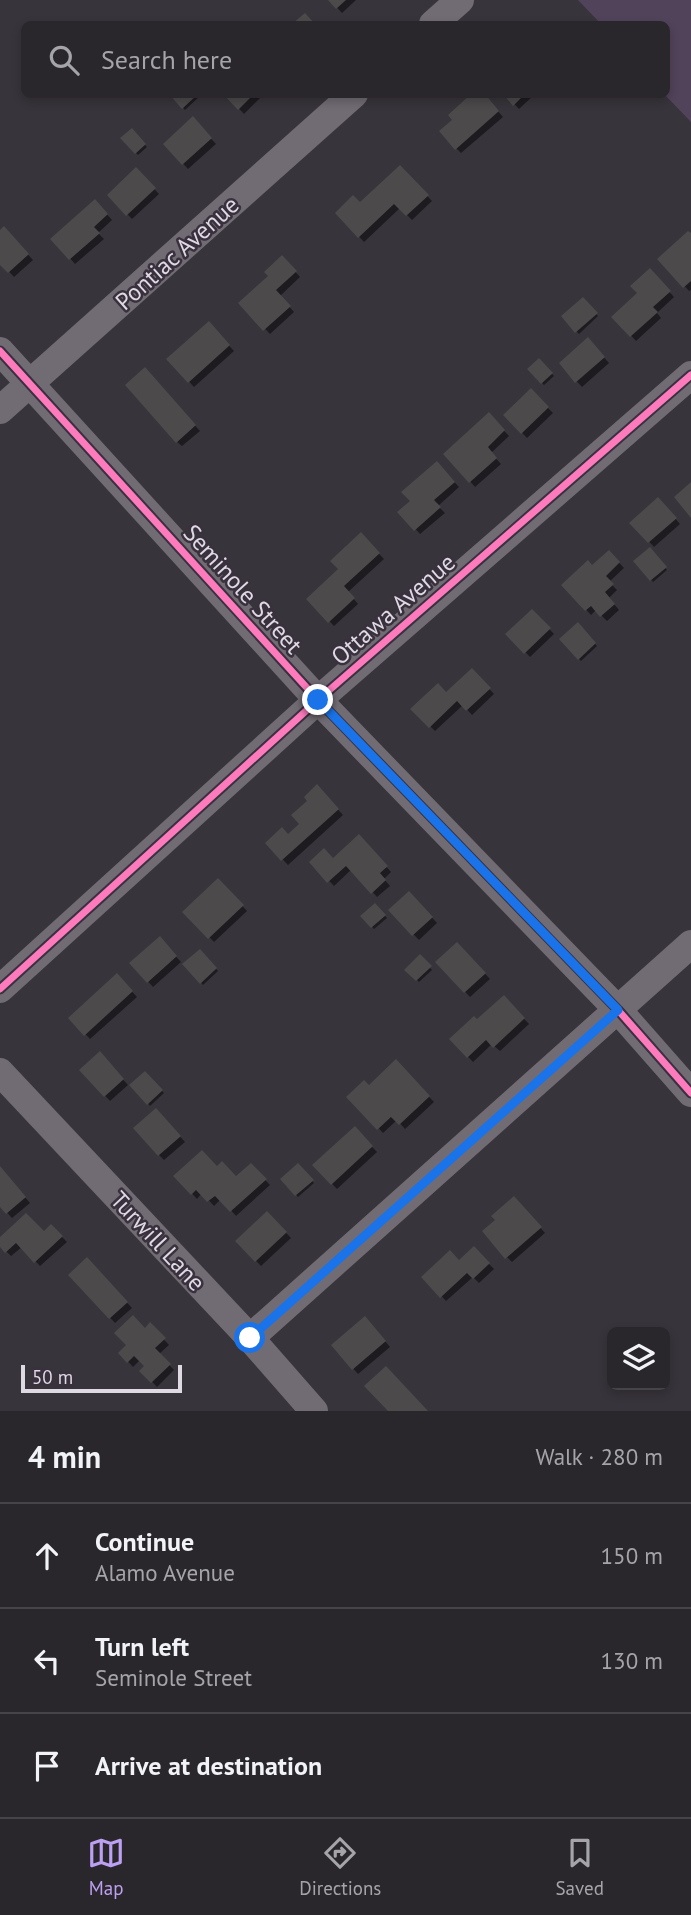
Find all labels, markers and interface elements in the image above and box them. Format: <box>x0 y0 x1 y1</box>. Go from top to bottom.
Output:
search box <box>21 21 670 98</box>
icon: search <box>45 41 83 79</box>
text: Search here <box>101 43 232 76</box>
street label: Pontiac Avenue <box>109 189 245 317</box>
street label: Seminole Street <box>177 518 309 660</box>
street label: Ottawa Avenue <box>324 547 462 671</box>
route end <box>302 684 333 715</box>
street label: Turwill Lane <box>104 1185 212 1297</box>
route start <box>234 1322 265 1353</box>
map controls <box>607 1327 670 1390</box>
button: layers <box>607 1327 670 1390</box>
scale bar <box>21 1362 182 1394</box>
text: 50 m <box>32 1365 73 1389</box>
text: 4 min <box>28 1437 101 1476</box>
text: Walk · 280 m <box>536 1442 663 1471</box>
text: Continue <box>95 1525 194 1558</box>
icon: ahead <box>28 1537 66 1575</box>
text: 150 m <box>601 1541 663 1570</box>
text: Alamo Avenue <box>95 1558 235 1587</box>
text: Turn left <box>95 1630 189 1663</box>
icon: left <box>28 1642 66 1680</box>
text: 130 m <box>601 1646 663 1675</box>
text: Seminole Street <box>95 1663 252 1692</box>
icon: arrive <box>28 1747 66 1785</box>
text: Arrive at destination <box>95 1749 322 1782</box>
tab: Map <box>87 1834 125 1900</box>
tab: Directions <box>299 1834 381 1900</box>
tab: Saved <box>556 1834 604 1900</box>

